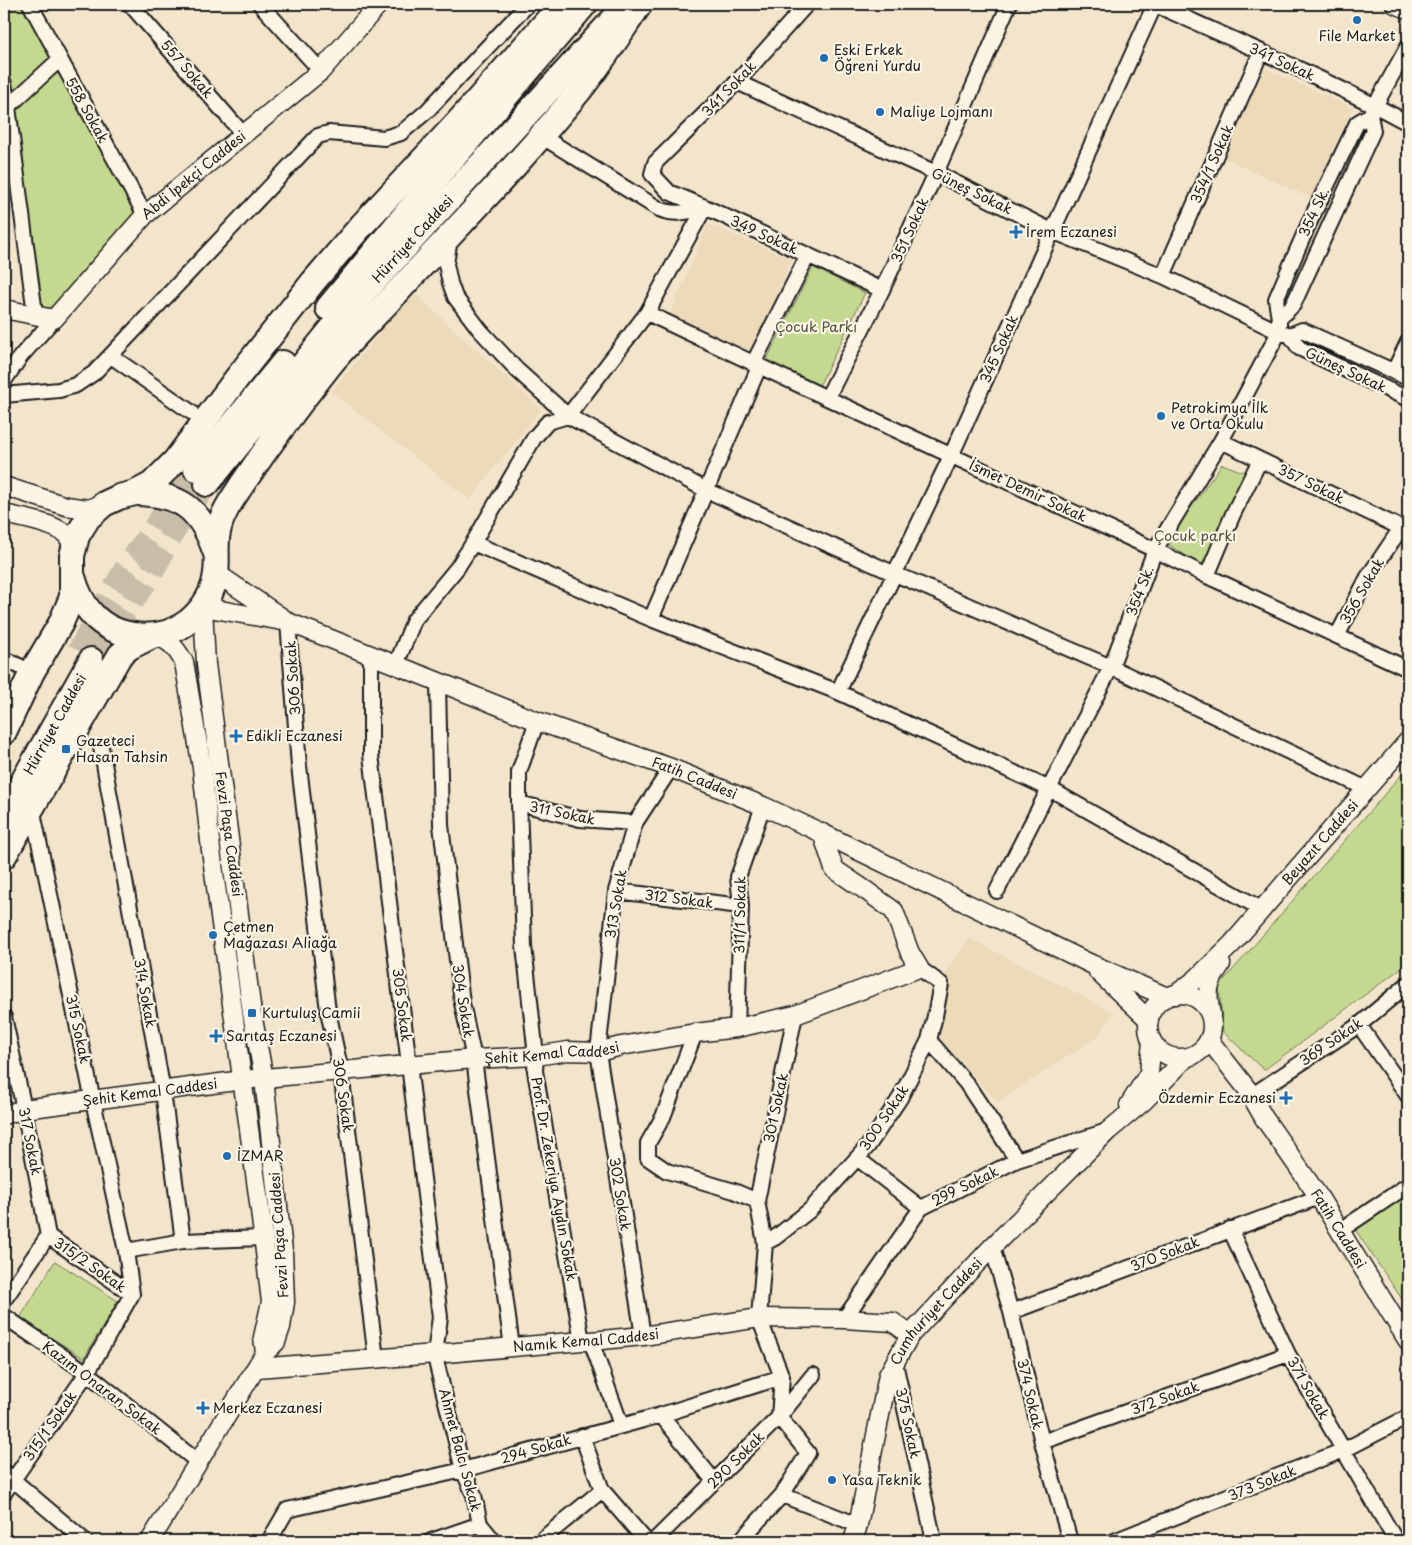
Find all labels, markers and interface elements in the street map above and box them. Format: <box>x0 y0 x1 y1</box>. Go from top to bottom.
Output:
marker: File Market <box>1351 14 1363 26</box>
place label: File Market <box>1319 25 1396 46</box>
street label: 557 Sokak <box>156 35 219 102</box>
street label: 341 Sokak <box>1246 37 1319 86</box>
place label: Eski Erkek Öğreni Yurdu <box>834 39 921 76</box>
marker: Eski Erkek Öğreni Yurdu <box>818 52 830 64</box>
street label: 341 Sokak <box>697 56 761 121</box>
street label: 558 Sokak <box>61 73 114 147</box>
place label: Maliye Lojmanı <box>890 101 993 122</box>
marker: Maliye Lojmanı <box>874 106 886 118</box>
street label: 354/1 Sokak <box>1185 121 1238 207</box>
street label: Abdi İpekçi Caddesi <box>136 125 250 224</box>
street label: Güneş Sokak <box>928 162 1016 219</box>
street label: 354 Sk. <box>1293 184 1334 240</box>
street label: Hürriyet Caddesi <box>367 190 458 287</box>
street label: 351 Sokak <box>885 194 934 266</box>
street label: 349 Sokak <box>727 210 802 259</box>
place label: İrem Eczanesi <box>1026 221 1117 242</box>
marker: İrem Eczanesi <box>1010 226 1022 238</box>
street label: 345 Sokak <box>974 311 1023 387</box>
park label: Çocuk Parkı <box>775 316 857 337</box>
street label: Güneş Sokak <box>1302 341 1390 398</box>
place label: Petrokimya İlk ve Orta Okulu <box>1171 397 1269 434</box>
marker: Petrokimya İlk ve Orta Okulu <box>1155 410 1167 422</box>
street label: İsmet Demir Sokak <box>966 454 1091 527</box>
street label: 357 Sokak <box>1274 458 1348 509</box>
park label: Çocuk parkı <box>1154 525 1236 546</box>
street label: 356 Sokak <box>1334 554 1389 628</box>
street label: 354 Sk. <box>1120 563 1159 619</box>
street label: 306 Sokak <box>279 640 306 716</box>
street label: Hürriyet Caddesi <box>18 670 91 778</box>
place label: Edikli Eczanesi <box>246 725 343 746</box>
place label: Gazeteci Hasan Tahsin <box>76 730 168 767</box>
marker: Edikli Eczanesi <box>230 730 242 742</box>
marker: Gazeteci Hasan Tahsin <box>60 743 72 755</box>
street label: Fatih Caddesi <box>649 751 740 804</box>
street label: Fevzi Paşa Caddesi <box>210 770 249 898</box>
street label: 311 Sokak <box>527 795 597 830</box>
street label: Beyazıt Caddesi <box>1277 795 1363 890</box>
street label: 313 Sokak <box>599 868 632 940</box>
street label: 311/1 Sokak <box>728 876 751 954</box>
street label: 312 Sokak <box>643 884 715 913</box>
place label: Çetmen Mağazası Aliağa <box>223 916 337 953</box>
marker: Çetmen Mağazası Aliağa <box>207 929 219 941</box>
street label: 314 Sokak <box>129 956 162 1029</box>
street label: 304 Sokak <box>447 963 480 1039</box>
street label: 305 Sokak <box>388 967 417 1043</box>
street label: 315 Sokak <box>61 992 96 1065</box>
place label: Kurtuluş Camii <box>262 1002 361 1023</box>
marker: Kurtuluş Camii <box>246 1007 258 1019</box>
street label: 369 Sokak <box>1295 1013 1367 1071</box>
place label: Sarıtaş Eczanesi <box>226 1025 337 1046</box>
marker: Sarıtaş Eczanesi <box>210 1030 222 1042</box>
street label: Şehit Kemal Caddesi <box>484 1036 622 1068</box>
street label: 306 Sokak <box>328 1056 359 1134</box>
street label: 301 Sokak <box>758 1071 793 1145</box>
street label: Şehit Kemal Caddesi <box>81 1072 219 1111</box>
street label: Prof. Dr. Zekeriya Aydın Sokak <box>526 1075 583 1283</box>
street label: 300 Sokak <box>854 1080 913 1155</box>
place label: Özdemir Eczanesi <box>1158 1087 1276 1108</box>
marker: Özdemir Eczanesi <box>1280 1092 1292 1104</box>
street label: 317 Sokak <box>14 1105 47 1177</box>
place label: İZMAR <box>237 1145 284 1166</box>
marker: İZMAR <box>221 1150 233 1162</box>
street label: 302 Sokak <box>604 1156 637 1232</box>
street label: 299 Sokak <box>928 1160 1002 1211</box>
street label: Fevzi Paşa Caddesi <box>264 1171 293 1299</box>
street label: Fatih Caddesi <box>1306 1184 1372 1272</box>
street label: 370 Sokak <box>1127 1231 1202 1276</box>
street label: 315/2 Sokak <box>50 1232 131 1297</box>
street label: Cumhuriyet Caddesi <box>885 1253 987 1369</box>
street label: Namık Kemal Caddesi <box>512 1323 660 1357</box>
street label: Kazım Onaran Sokak <box>38 1336 166 1439</box>
street label: 371 Sokak <box>1282 1353 1335 1423</box>
street label: 374 Sokak <box>1012 1356 1049 1432</box>
street label: 372 Sokak <box>1128 1375 1202 1420</box>
street label: 375 Sokak <box>891 1385 926 1460</box>
street label: 315/1 Sokak <box>18 1386 82 1465</box>
street label: Ahmet Balcı Sokak <box>434 1386 487 1514</box>
place label: Merkez Eczanesi <box>213 1397 322 1418</box>
marker: Merkez Eczanesi <box>197 1402 209 1414</box>
street label: 290 Sokak <box>702 1426 769 1493</box>
street label: 294 Sokak <box>498 1428 574 1469</box>
street label: 373 Sokak <box>1224 1459 1299 1506</box>
place label: Yasa Teknik <box>842 1469 922 1490</box>
marker: Yasa Teknik <box>826 1474 838 1486</box>

